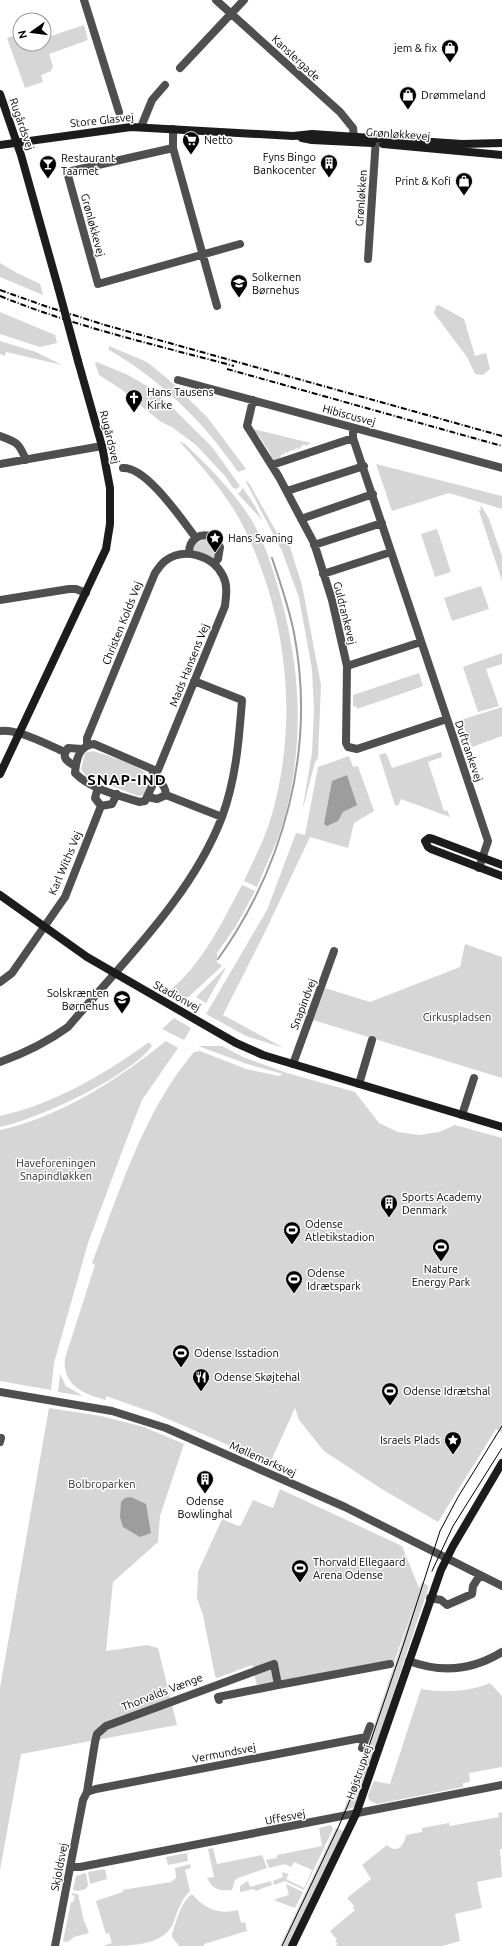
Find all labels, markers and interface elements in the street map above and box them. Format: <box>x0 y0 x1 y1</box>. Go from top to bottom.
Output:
north arrow <box>12 12 52 52</box>
text: N <box>15 29 29 40</box>
street label: Kanslergade <box>270 33 322 83</box>
shop icon: jem & fix <box>440 38 460 63</box>
place label: jem & fix <box>393 42 437 54</box>
shop icon: Drømmeland <box>398 85 418 110</box>
place label: Drømmeland <box>421 89 486 101</box>
street label: Rugårdsvej <box>7 96 37 152</box>
street label: Store Glasvej <box>70 111 134 129</box>
street label: Grønløkkevej <box>365 126 431 142</box>
supermarket icon: Netto <box>181 130 201 155</box>
place label: Netto <box>204 134 233 146</box>
place label: Fyns Bingo Bankocenter <box>253 151 317 176</box>
place label: Restaurant Taarnet <box>61 152 116 177</box>
building icon: Fyns Bingo Bankocenter <box>319 153 339 178</box>
bar icon: Restaurant Taarnet <box>38 154 58 179</box>
street label: Grønløkken <box>353 169 369 227</box>
shop icon: Print & Kofi <box>454 171 474 196</box>
place label: Print & Kofi <box>395 175 451 187</box>
street label: Grønløkkevej <box>79 192 107 258</box>
place label: Solkernen Børnehus <box>252 271 301 296</box>
school or university icon: Solkernen Børnehus <box>229 273 249 298</box>
place label: Hans Tausens Kirke <box>147 386 214 411</box>
church icon: Hans Tausens Kirke <box>124 388 144 413</box>
street label: Hibiscusvej <box>321 402 377 428</box>
street label: Rugårdsvej <box>98 409 122 465</box>
place icon: Hans Svaning <box>205 528 225 553</box>
place label: Hans Svaning <box>228 532 293 544</box>
street label: Christen Kolds Vej <box>100 580 144 666</box>
street label: Guldrankevej <box>331 580 359 646</box>
street label: Mads Hansens Vej <box>167 622 211 708</box>
street label: Duftrankevej <box>453 719 485 783</box>
district label: SNAP-IND <box>87 771 167 788</box>
street label: Karl Withs Vej <box>46 829 84 897</box>
street label: Snapindvej <box>288 977 318 1031</box>
street label: Stadionvej <box>152 978 202 1014</box>
place label: Solskrænten Børnehus <box>47 987 109 1012</box>
school or university icon: Solskrænten Børnehus <box>112 989 132 1014</box>
park label: Cirkuspladsen <box>423 1011 491 1023</box>
park label: Haveforeningen Snapindløkken <box>16 1157 96 1182</box>
place label: Sports Academy Denmark <box>402 1191 482 1216</box>
building icon: Sports Academy Denmark <box>379 1193 399 1218</box>
place label: Odense Atletikstadion <box>305 1218 375 1243</box>
sports icon: Odense Atletikstadion <box>282 1220 302 1245</box>
sports icon: Nature Energy Park <box>431 1237 451 1262</box>
place label: Nature Energy Park <box>412 1263 471 1288</box>
place label: Odense Idrætspark <box>307 1267 361 1292</box>
sports icon: Odense Idrætspark <box>284 1269 304 1294</box>
sports icon: Odense Isstadion <box>171 1343 191 1368</box>
place label: Odense Isstadion <box>194 1347 279 1359</box>
restaurant icon: Odense Skøjtehal <box>191 1367 211 1392</box>
place label: Odense Skøjtehal <box>214 1371 300 1383</box>
sports icon: Odense Idrætshal <box>380 1381 400 1406</box>
place label: Odense Idrætshal <box>403 1385 491 1397</box>
place icon: Israels Plads <box>443 1430 463 1455</box>
place label: Israels Plads <box>380 1434 440 1446</box>
street label: Møllemarksvej <box>228 1439 298 1479</box>
building icon: Odense Bowlinghal <box>195 1469 215 1494</box>
park label: Bolbroparken <box>68 1478 136 1490</box>
place label: Odense Bowlinghal <box>178 1495 233 1520</box>
place label: Thorvald Ellegaard Arena Odense <box>313 1556 405 1581</box>
sports icon: Thorvald Ellegaard Arena Odense <box>290 1558 310 1583</box>
street label: Thorvalds Vænge <box>120 1671 204 1713</box>
street label: Vermundsvej <box>191 1741 257 1765</box>
street label: Højstrupvej <box>344 1743 374 1801</box>
street label: Uffesvej <box>264 1807 306 1827</box>
street label: Skjoldsvej <box>48 1842 70 1892</box>

